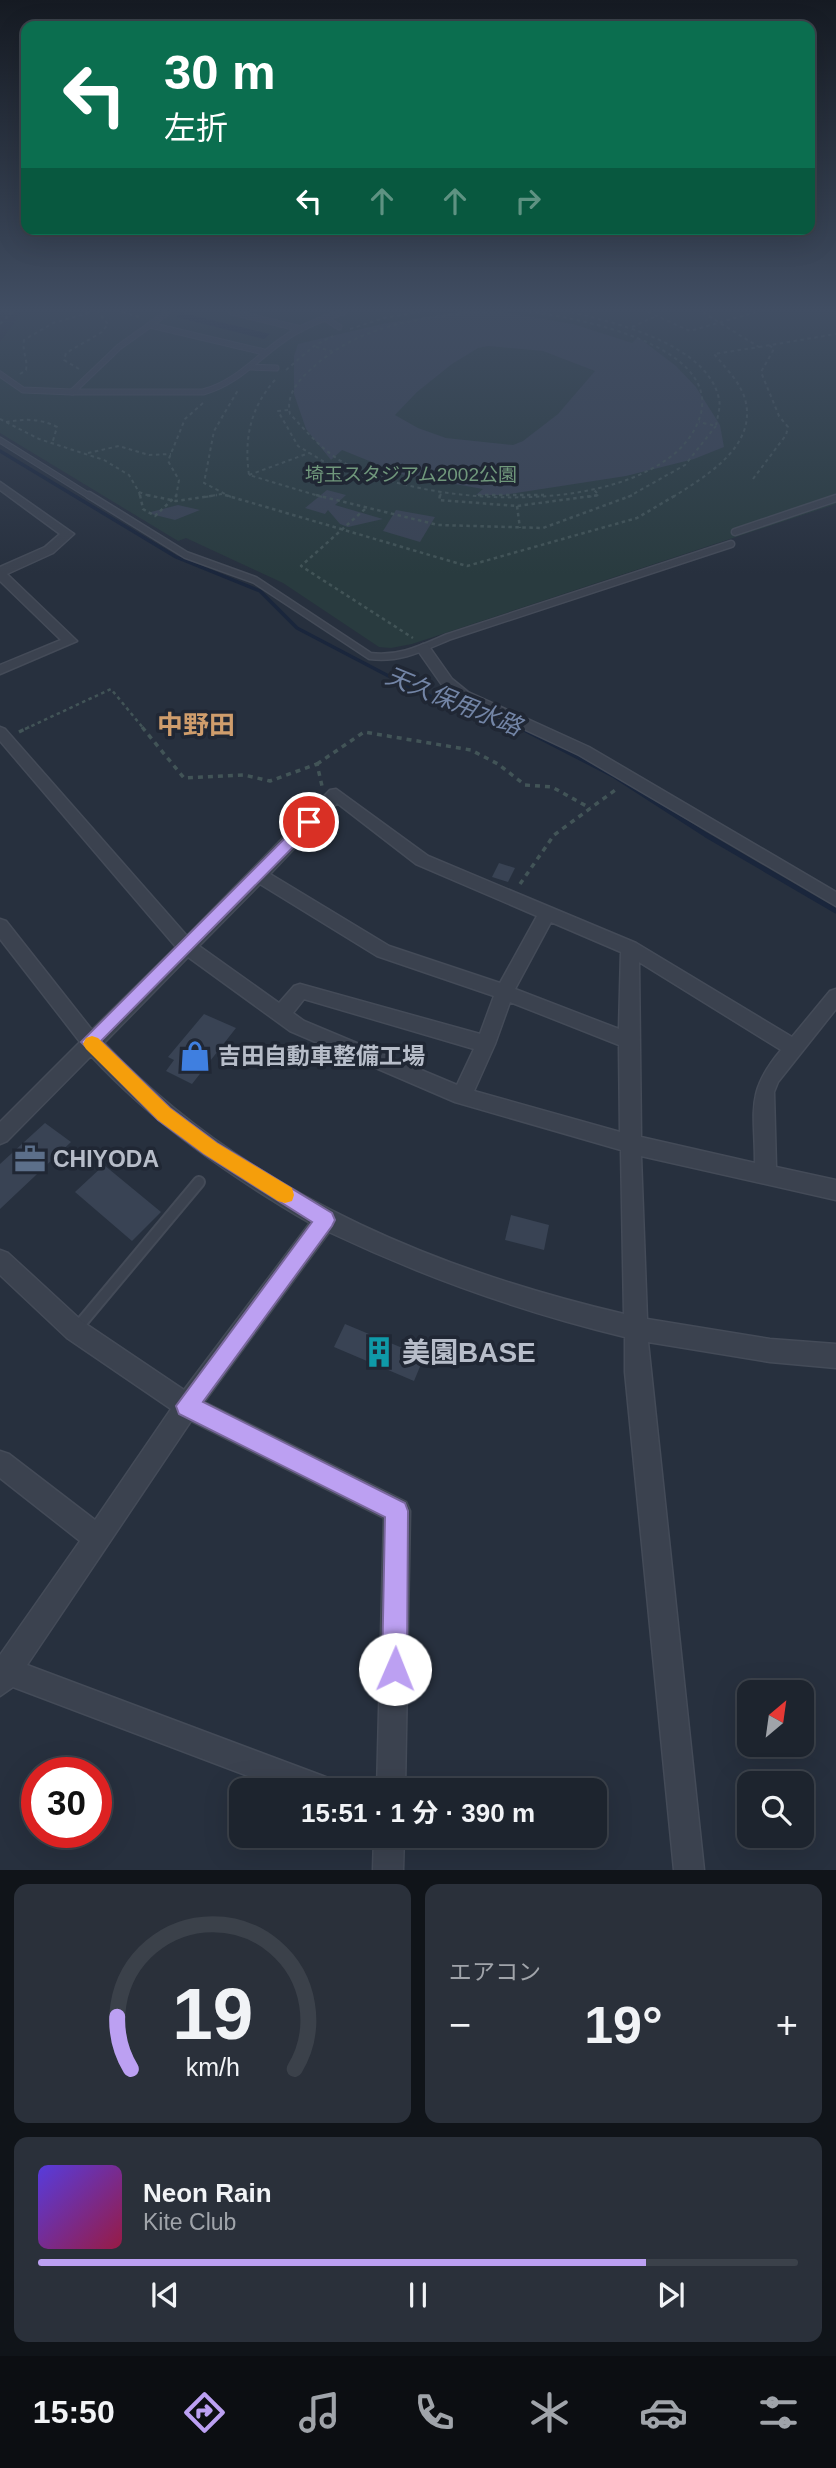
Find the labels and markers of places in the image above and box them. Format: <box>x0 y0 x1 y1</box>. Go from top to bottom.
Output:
pin <box>279 792 339 852</box>
shop icon: 吉田自動車整備工場 <box>178 1039 212 1073</box>
place label: 吉田自動車整備工場 <box>218 1043 425 1069</box>
office icon: CHIYODA <box>13 1142 47 1176</box>
place label: CHIYODA <box>53 1146 159 1172</box>
building icon: 美園BASE <box>362 1335 396 1369</box>
place label: 美園BASE <box>402 1337 536 1368</box>

